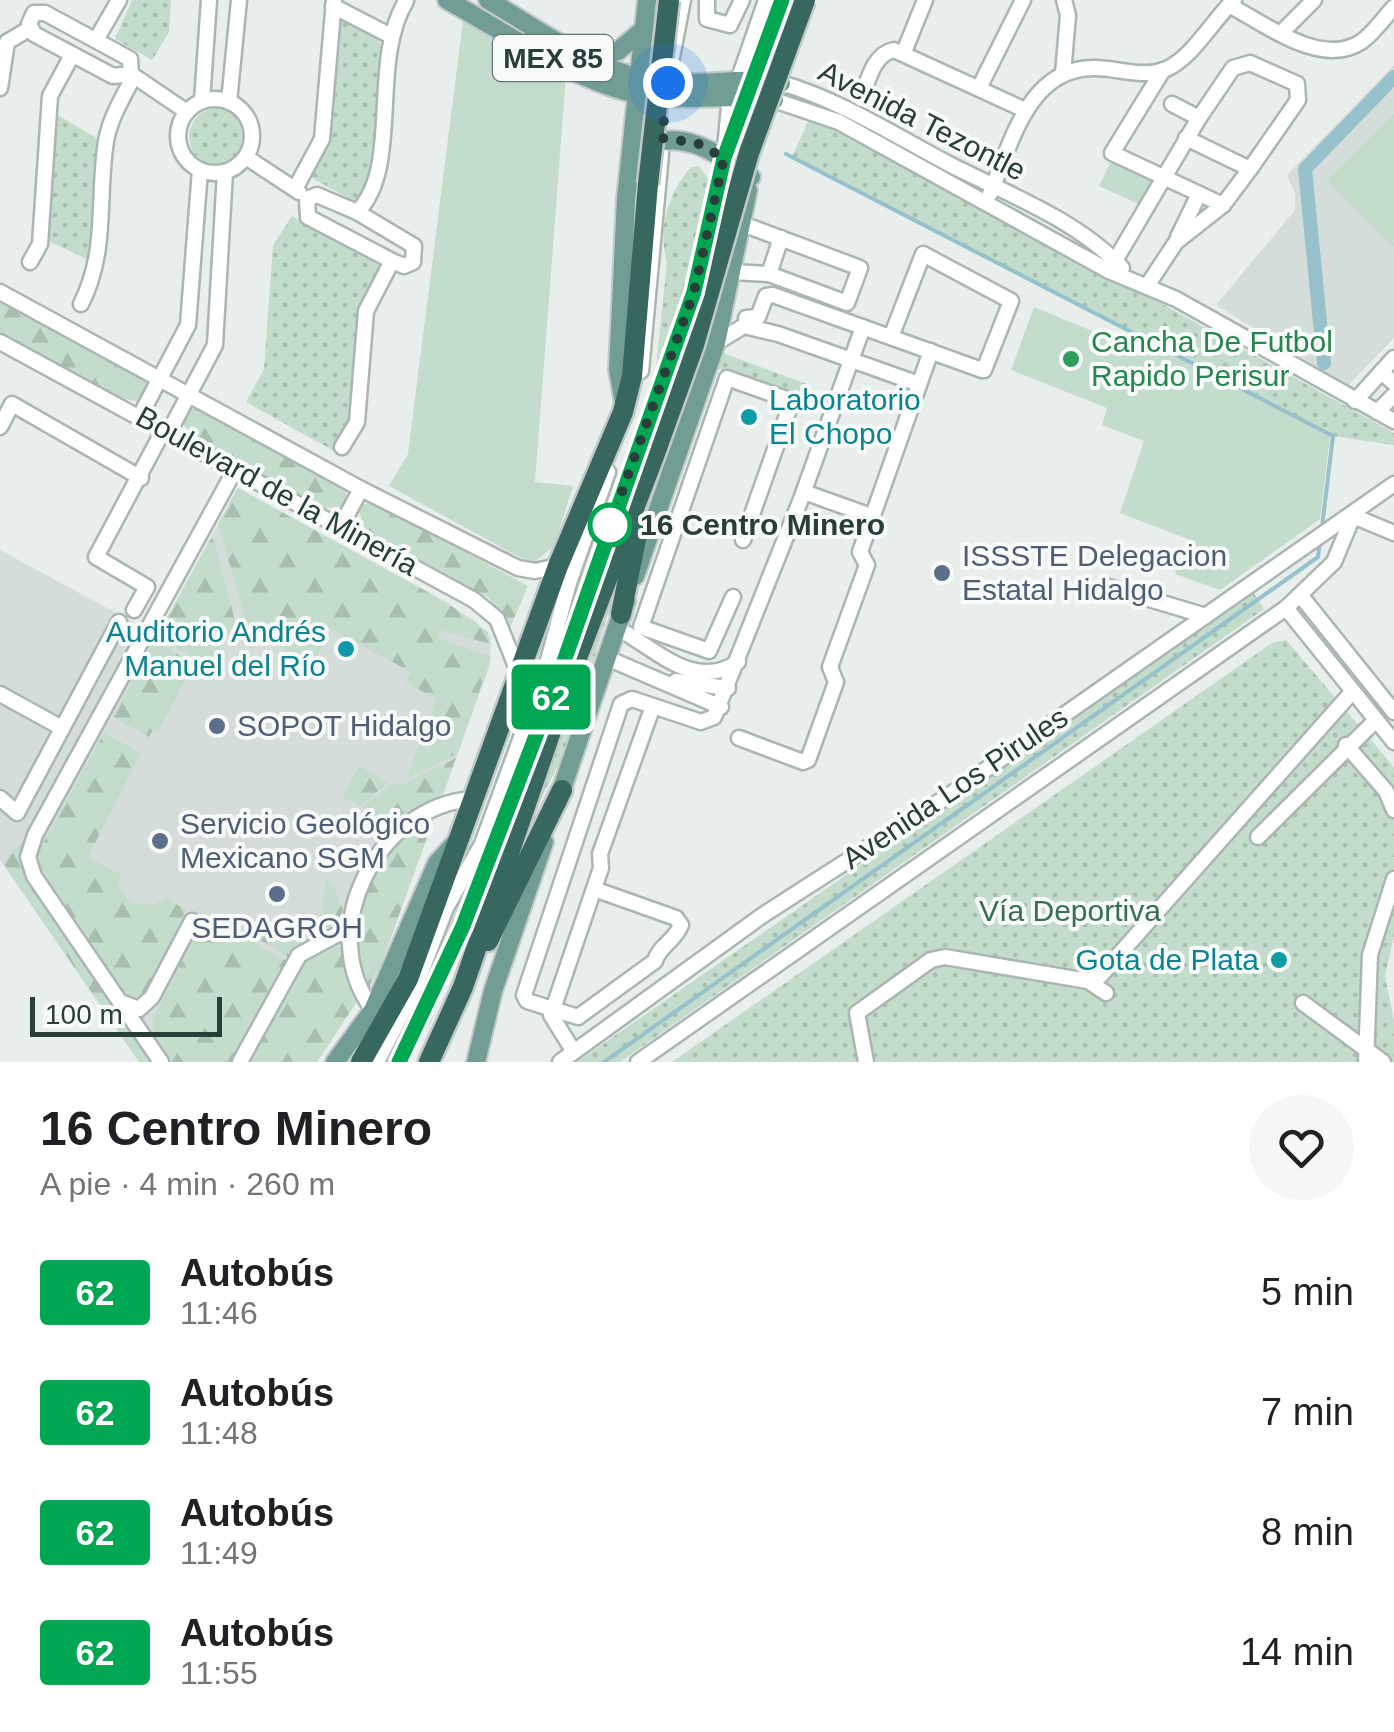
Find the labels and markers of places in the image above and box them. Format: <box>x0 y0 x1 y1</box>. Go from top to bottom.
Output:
place label: Cancha De Futbol Rapido Perisur <box>1091 325 1333 392</box>
marker: Cancha De Futbol Rapido Perisur <box>1060 348 1082 370</box>
place label: Laboratorio El Chopo <box>769 383 921 450</box>
marker: Laboratorio El Chopo <box>738 406 760 428</box>
marker: 16 Centro Minero <box>589 504 631 546</box>
place label: 16 Centro Minero <box>640 508 885 541</box>
place label: ISSSTE Delegacion Estatal Hidalgo <box>962 539 1227 606</box>
marker: ISSSTE Delegacion Estatal Hidalgo <box>931 562 953 584</box>
place label: Auditorio Andrés Manuel del Río <box>106 615 326 682</box>
marker: Auditorio Andrés Manuel del Río <box>335 638 357 660</box>
place label: SOPOT Hidalgo <box>237 709 452 742</box>
marker: SOPOT Hidalgo <box>206 715 228 737</box>
place label: Servicio Geológico Mexicano SGM <box>180 807 430 874</box>
marker: Servicio Geológico Mexicano SGM <box>149 830 171 852</box>
marker: SEDAGROH <box>266 883 288 905</box>
place label: SEDAGROH <box>191 911 363 944</box>
place label: Gota de Plata <box>1076 943 1259 976</box>
marker: Gota de Plata <box>1268 949 1290 971</box>

